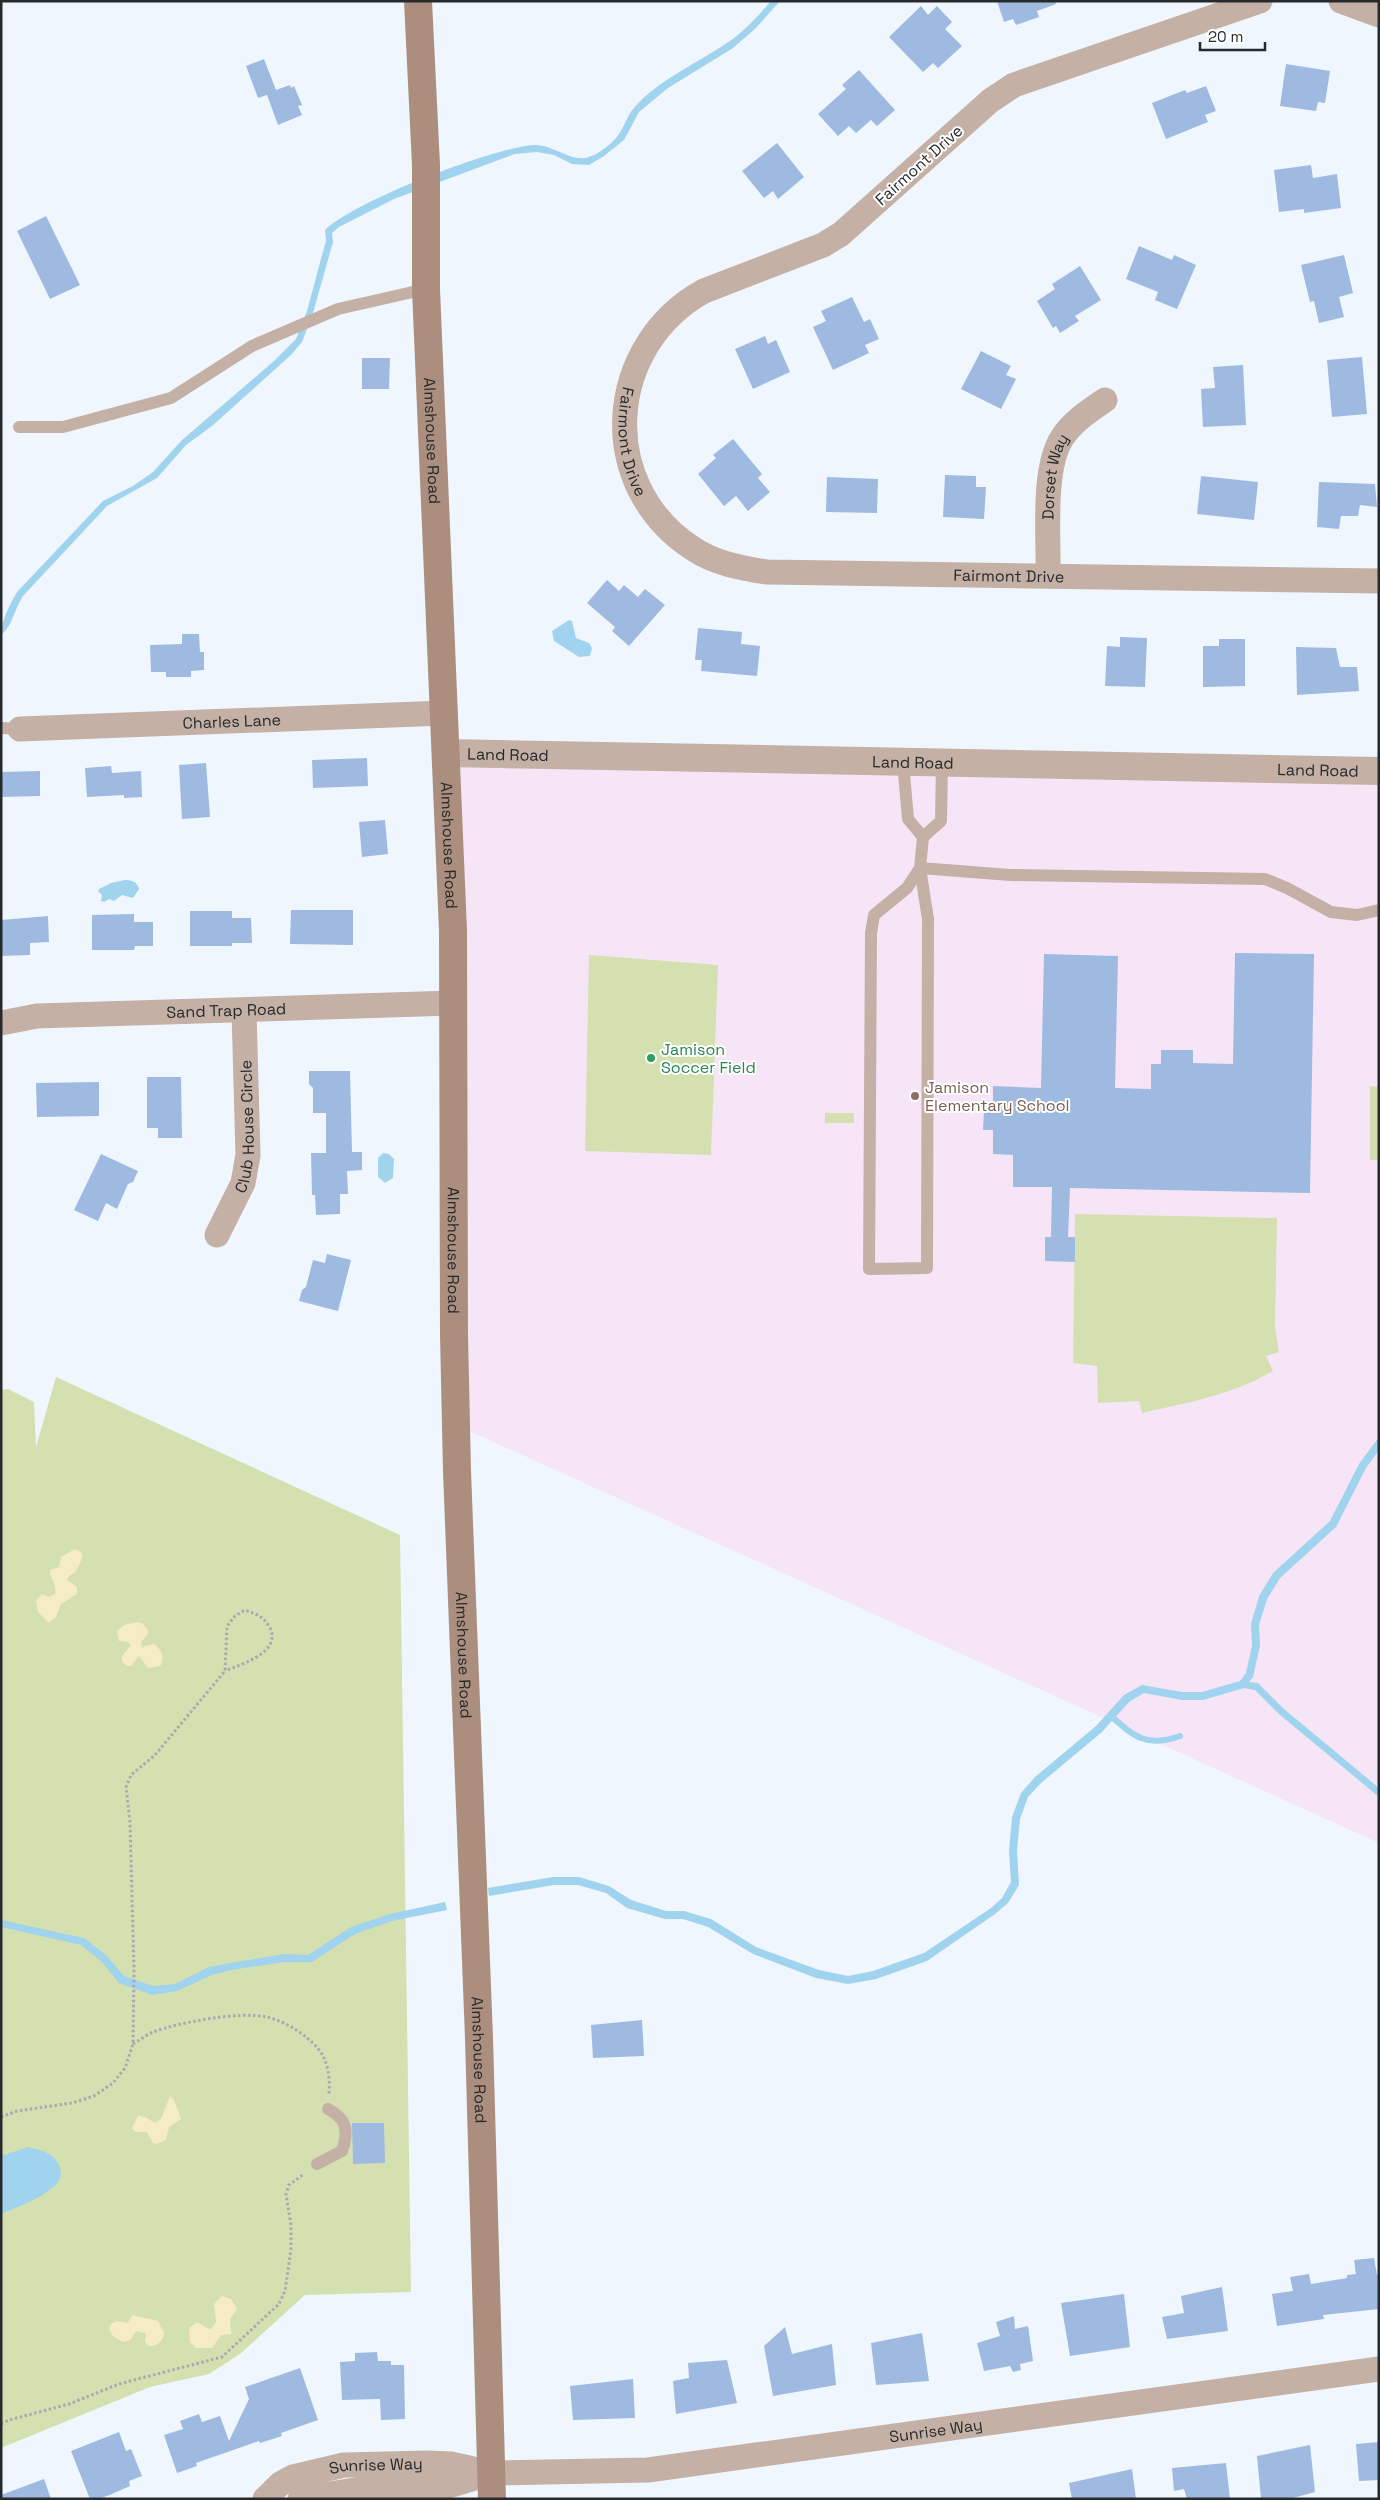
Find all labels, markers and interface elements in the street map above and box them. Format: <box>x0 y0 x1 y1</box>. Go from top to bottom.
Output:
scale bar <box>1200 20 1265 52</box>
text: 20 m <box>1208 27 1243 46</box>
street label: Fairmont Drive <box>871 120 967 210</box>
street label: Almshouse Road <box>419 377 446 505</box>
street label: Fairmont Drive <box>614 385 652 500</box>
street label: Dorset Way <box>1037 429 1073 520</box>
street label: Fairmont Drive <box>953 564 1064 587</box>
street label: Charles Lane <box>182 709 281 733</box>
street label: Land Road <box>467 743 549 765</box>
street label: Land Road <box>872 751 954 773</box>
street label: Land Road <box>1277 759 1359 781</box>
street label: Almshouse Road <box>436 781 463 909</box>
street label: Sand Trap Road <box>166 998 286 1022</box>
place label: Jamison Soccer Field <box>661 1039 756 1078</box>
marker: Jamison Soccer Field <box>645 1052 657 1064</box>
street label: Club House Circle <box>229 1060 258 1197</box>
place label: Jamison Elementary School <box>925 1077 1070 1116</box>
marker: Jamison Elementary School <box>909 1090 921 1102</box>
street label: Almshouse Road <box>443 1187 464 1314</box>
street label: Almshouse Road <box>451 1591 477 1719</box>
street label: Almshouse Road <box>467 1996 492 2124</box>
street label: Sunrise Way <box>888 2413 984 2447</box>
street label: Sunrise Way <box>327 2453 423 2479</box>

